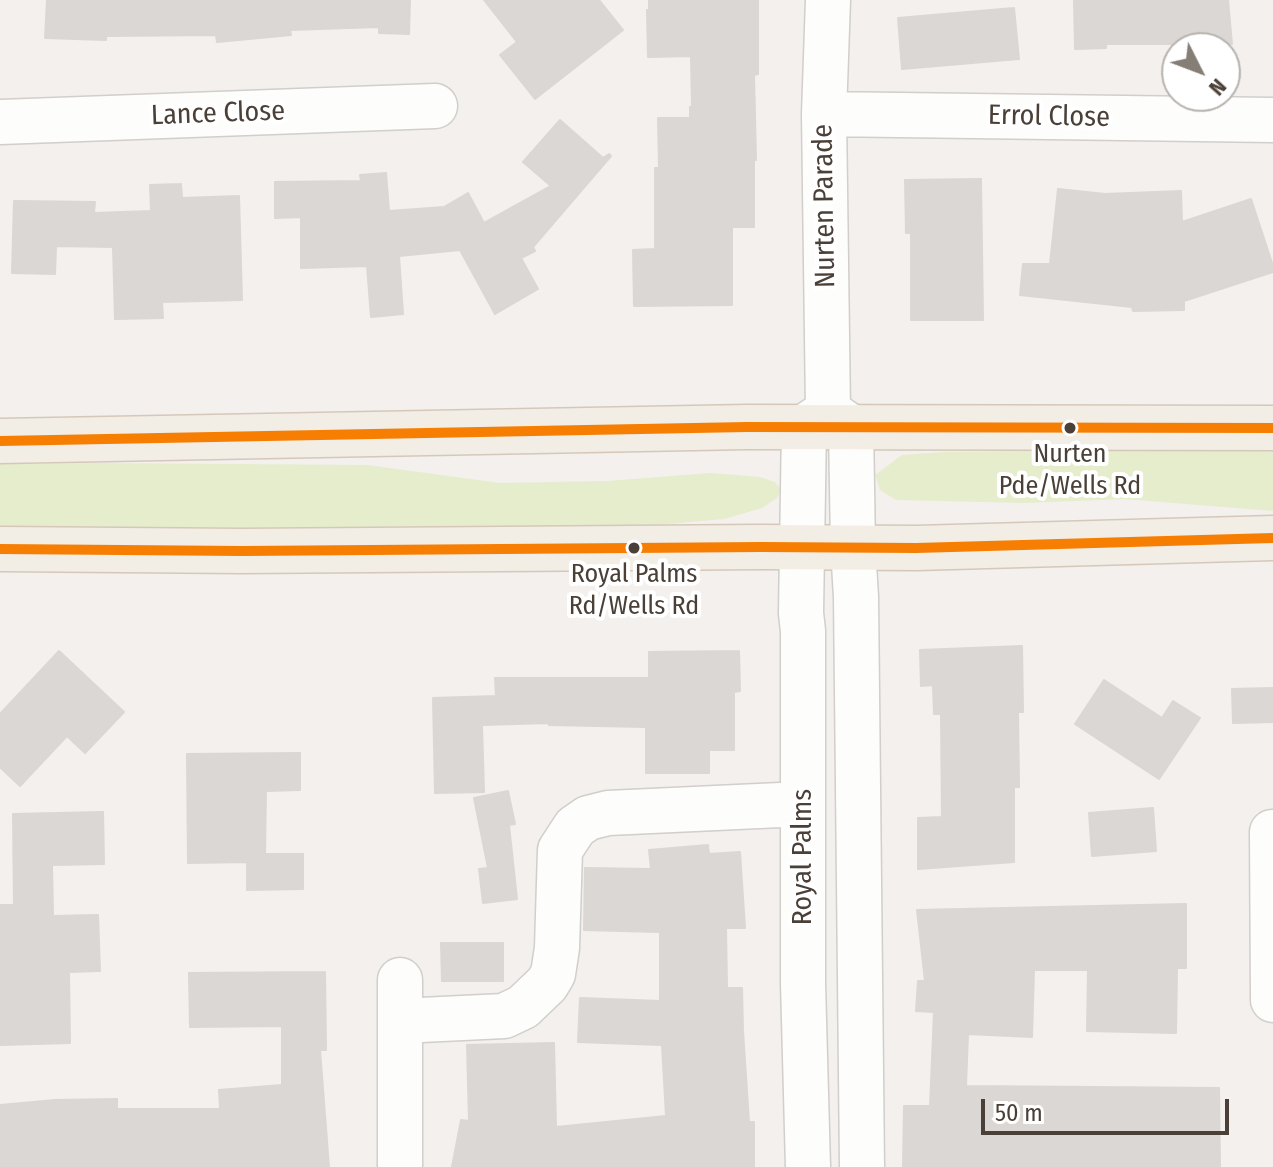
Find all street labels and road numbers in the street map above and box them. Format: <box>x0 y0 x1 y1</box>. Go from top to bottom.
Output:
street label: Lance Close <box>150 95 286 133</box>
street label: Errol Close <box>988 99 1110 135</box>
street label: Nurten Parade <box>807 124 843 288</box>
street label: Royal Palms <box>786 789 820 925</box>

